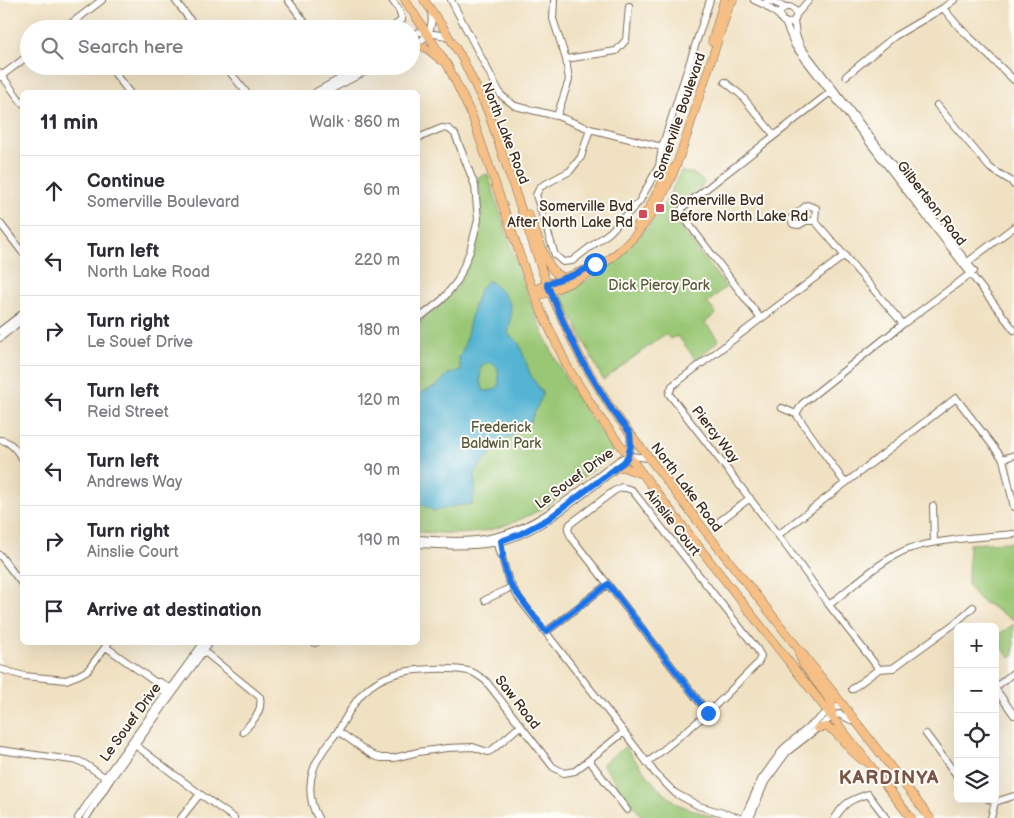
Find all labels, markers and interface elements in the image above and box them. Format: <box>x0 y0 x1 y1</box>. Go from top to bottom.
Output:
search box <box>20 20 420 75</box>
icon: search <box>38 34 66 62</box>
text: Search here <box>78 36 183 59</box>
street label: Somerville Boulevard <box>650 50 709 182</box>
street label: North Lake Road <box>478 80 533 186</box>
text: 11 min <box>40 110 98 135</box>
text: Walk · 860 m <box>309 113 400 132</box>
street label: Gilbertson Road <box>893 158 970 249</box>
text: Continue <box>87 170 165 193</box>
icon: ahead <box>40 177 68 205</box>
text: 60 m <box>363 181 400 200</box>
place label: Somerville Bvd Before North Lake Rd <box>670 192 808 225</box>
text: Somerville Boulevard <box>87 193 239 212</box>
place label: Somerville Bvd After North Lake Rd <box>507 198 633 231</box>
marker: Somerville Bvd Before North Lake Rd <box>654 202 666 214</box>
marker: Somerville Bvd After North Lake Rd <box>637 208 649 220</box>
text: Turn left <box>87 240 159 263</box>
icon: left <box>40 247 68 275</box>
text: 220 m <box>354 251 400 270</box>
route start <box>584 253 607 276</box>
text: North Lake Road <box>87 263 210 282</box>
park label: Dick Piercy Park <box>608 277 710 294</box>
text: Turn right <box>87 310 170 333</box>
icon: right <box>40 317 68 345</box>
text: 180 m <box>358 321 400 340</box>
text: Le Souef Drive <box>87 333 193 352</box>
text: Turn left <box>87 380 159 403</box>
icon: left <box>40 387 68 415</box>
text: 120 m <box>357 391 400 410</box>
text: Reid Street <box>87 403 169 422</box>
street label: Piercy Way <box>688 403 743 467</box>
park label: Frederick Baldwin Park <box>461 419 541 452</box>
street label: North Lake Road <box>647 439 726 535</box>
street label: Le Souef Drive <box>532 444 617 513</box>
text: Turn left <box>87 450 159 473</box>
icon: left <box>40 457 68 485</box>
text: 90 m <box>364 461 400 480</box>
text: Andrews Way <box>87 473 182 492</box>
street label: Ainslie Court <box>641 485 704 560</box>
text: Turn right <box>87 520 170 543</box>
icon: right <box>40 527 68 555</box>
text: 190 m <box>358 531 400 550</box>
text: Ainslie Court <box>87 543 179 562</box>
icon: arrive <box>40 597 68 625</box>
text: Arrive at destination <box>87 599 262 622</box>
map controls <box>954 623 999 803</box>
button: + <box>954 623 999 668</box>
button: − <box>954 668 999 713</box>
street label: Saw Road <box>491 672 544 733</box>
street label: Le Souef Drive <box>96 680 165 765</box>
route end <box>697 702 720 725</box>
button: locate <box>954 713 999 758</box>
button: layers <box>954 758 999 803</box>
district label: KARDINYA <box>839 767 939 790</box>

